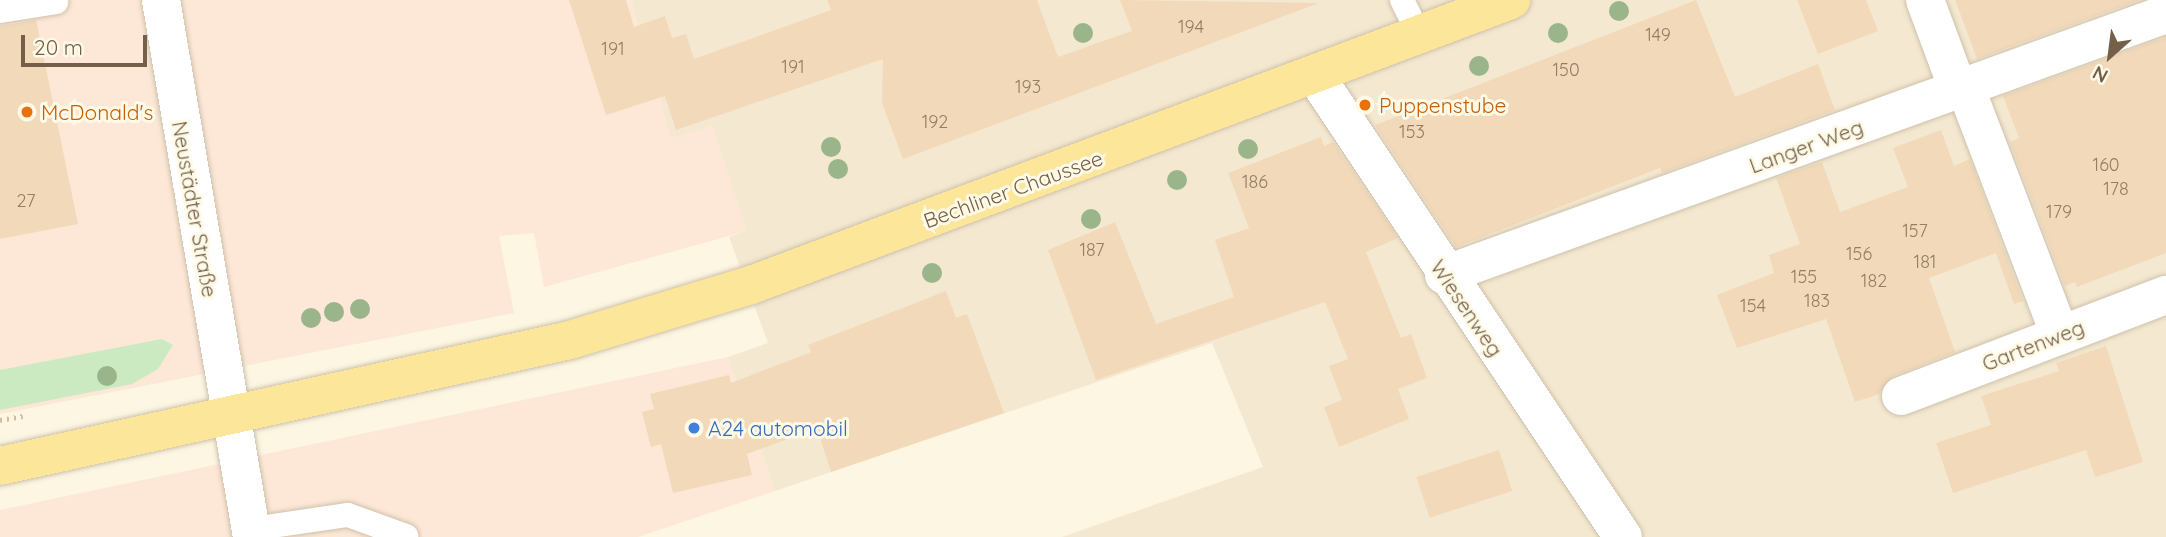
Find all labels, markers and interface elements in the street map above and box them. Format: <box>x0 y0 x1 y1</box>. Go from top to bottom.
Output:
house number: 194 <box>1178 16 1204 38</box>
scale bar <box>24 21 150 65</box>
north arrow <box>2075 21 2145 91</box>
house number: 149 <box>1645 24 1671 46</box>
text: 20 m <box>34 34 83 60</box>
house number: 191 <box>601 38 625 60</box>
house number: 191 <box>781 56 805 78</box>
house number: 150 <box>1552 59 1580 81</box>
text: N <box>2088 61 2112 88</box>
house number: 193 <box>1015 76 1041 98</box>
place label: Puppenstube <box>1379 92 1506 118</box>
marker: Puppenstube <box>1357 97 1373 113</box>
place label: McDonald's <box>41 99 153 125</box>
marker: McDonald's <box>19 104 35 120</box>
house number: 192 <box>922 111 948 133</box>
street label: Langer Weg <box>1746 114 1866 178</box>
street label: Neustädter Straße <box>167 119 223 299</box>
house number: 153 <box>1399 121 1425 143</box>
street label: Bechliner Chaussee <box>920 145 1106 233</box>
house number: 160 <box>2092 154 2120 176</box>
house number: 186 <box>1242 171 1268 193</box>
house number: 178 <box>2103 178 2129 200</box>
house number: 27 <box>17 190 35 212</box>
house number: 179 <box>2046 201 2072 223</box>
house number: 157 <box>1902 220 1928 242</box>
house number: 187 <box>1079 239 1105 261</box>
house number: 156 <box>1846 243 1872 265</box>
house number: 181 <box>1913 251 1937 273</box>
street label: Wiesenweg <box>1425 255 1509 361</box>
house number: 155 <box>1791 266 1817 288</box>
house number: 182 <box>1861 270 1887 292</box>
house number: 183 <box>1804 290 1830 312</box>
house number: 154 <box>1740 295 1766 317</box>
street label: Gartenweg <box>1978 314 2088 376</box>
place label: A24 automobil <box>708 415 848 441</box>
marker: A24 automobil <box>686 420 702 436</box>

